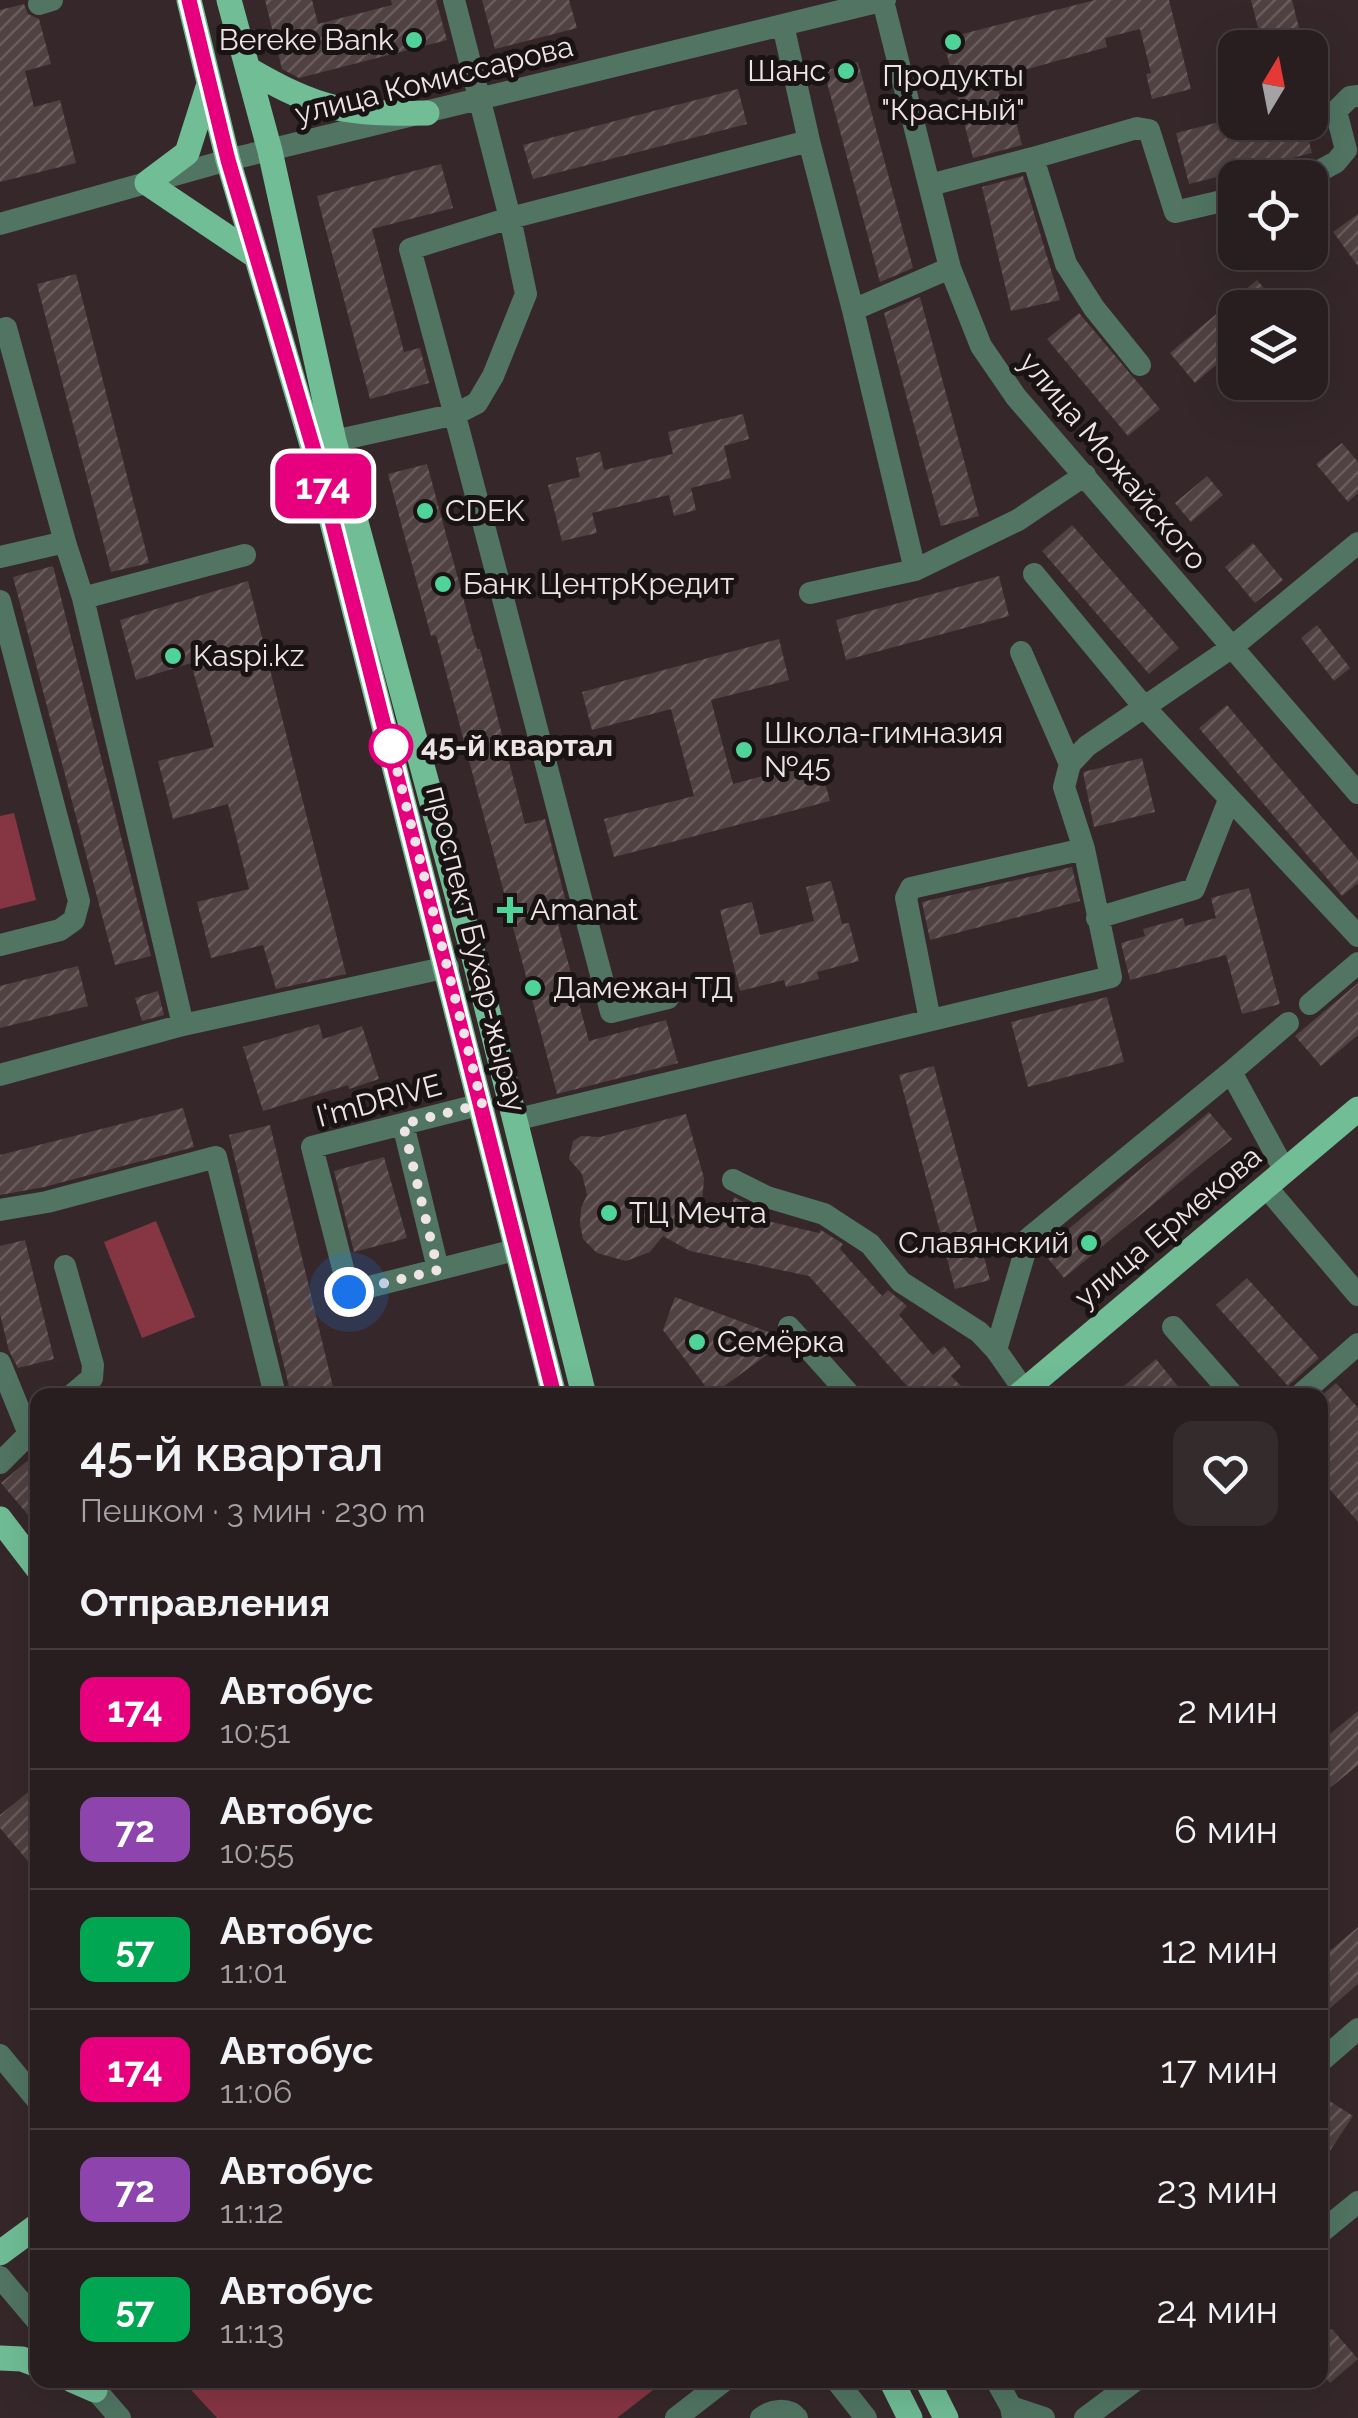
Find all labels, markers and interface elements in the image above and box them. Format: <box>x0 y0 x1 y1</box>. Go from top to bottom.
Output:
place label: Bereke Bank <box>219 22 394 57</box>
street label: улица Комиссарова <box>291 28 576 131</box>
marker: Bereke Bank <box>403 29 425 51</box>
north arrow <box>1218 30 1328 140</box>
map controls <box>1218 30 1328 400</box>
marker: Продукты "Красный" <box>942 31 964 53</box>
place label: Шанс <box>747 53 826 88</box>
place label: Продукты "Красный" <box>881 58 1025 127</box>
marker: Шанс <box>835 60 857 82</box>
button: locate <box>1218 160 1328 270</box>
button: layers <box>1218 290 1328 400</box>
street label: улица Можайского <box>1012 345 1215 577</box>
line badge: 174 <box>266 454 380 518</box>
text: 174 <box>295 466 351 507</box>
place label: CDEK <box>445 493 525 528</box>
marker: CDEK <box>414 500 436 522</box>
place label: Банк ЦентрКредит <box>463 566 734 601</box>
marker: Банк ЦентрКредит <box>432 573 454 595</box>
place label: Kaspi.kz <box>193 638 305 673</box>
marker: Kaspi.kz <box>162 645 184 667</box>
place label: Школа-гимназия №45 <box>764 715 1003 784</box>
marker: 45-й квартал <box>370 725 412 767</box>
place label: 45-й квартал <box>421 728 613 763</box>
marker: Школа-гимназия №45 <box>733 739 755 761</box>
street label: проспект Бухар-жырау <box>419 782 534 1115</box>
place label: Amanat <box>530 892 638 927</box>
marker: Amanat <box>499 899 521 921</box>
place label: Дамежан ТД <box>553 970 734 1005</box>
marker: Дамежан ТД <box>522 977 544 999</box>
street label: I'mDRIVE <box>312 1067 445 1134</box>
street label: улица Ермекова <box>1067 1138 1268 1315</box>
place label: ТЦ Мечта <box>629 1195 767 1230</box>
marker: ТЦ Мечта <box>598 1202 620 1224</box>
place label: Славянский <box>898 1225 1069 1260</box>
marker: Славянский <box>1078 1232 1100 1254</box>
your location <box>324 1267 374 1317</box>
place label: Семёрка <box>717 1324 844 1359</box>
marker: Семёрка <box>686 1331 708 1353</box>
button: heart <box>1173 1421 1278 1526</box>
text: 45-й квартал <box>80 1426 383 1482</box>
text: Пешком · 3 мин · 230 m <box>80 1492 425 1529</box>
text: Отправления <box>80 1580 330 1625</box>
text: Автобус <box>220 1668 374 1713</box>
text: 2 мин <box>1177 1687 1278 1732</box>
text: 174 <box>107 1689 163 1730</box>
text: 10:51 <box>220 1713 290 1750</box>
text: Автобус <box>220 1788 374 1833</box>
text: 6 мин <box>1174 1807 1278 1852</box>
text: 72 <box>115 1809 155 1850</box>
text: 10:55 <box>220 1833 294 1870</box>
text: Автобус <box>220 1908 374 1953</box>
text: 12 мин <box>1161 1927 1278 1972</box>
text: 57 <box>115 1929 155 1970</box>
text: 11:01 <box>220 1953 287 1990</box>
text: Автобус <box>220 2028 374 2073</box>
text: 17 мин <box>1161 2047 1278 2092</box>
text: 174 <box>107 2049 163 2090</box>
text: 11:06 <box>220 2073 292 2110</box>
text: Автобус <box>220 2148 374 2193</box>
text: 23 мин <box>1157 2167 1278 2212</box>
text: 72 <box>115 2169 155 2210</box>
text: 11:12 <box>220 2193 284 2230</box>
text: Автобус <box>220 2268 374 2313</box>
text: 24 мин <box>1156 2287 1278 2332</box>
text: 57 <box>115 2289 155 2330</box>
text: 11:13 <box>220 2313 284 2350</box>

